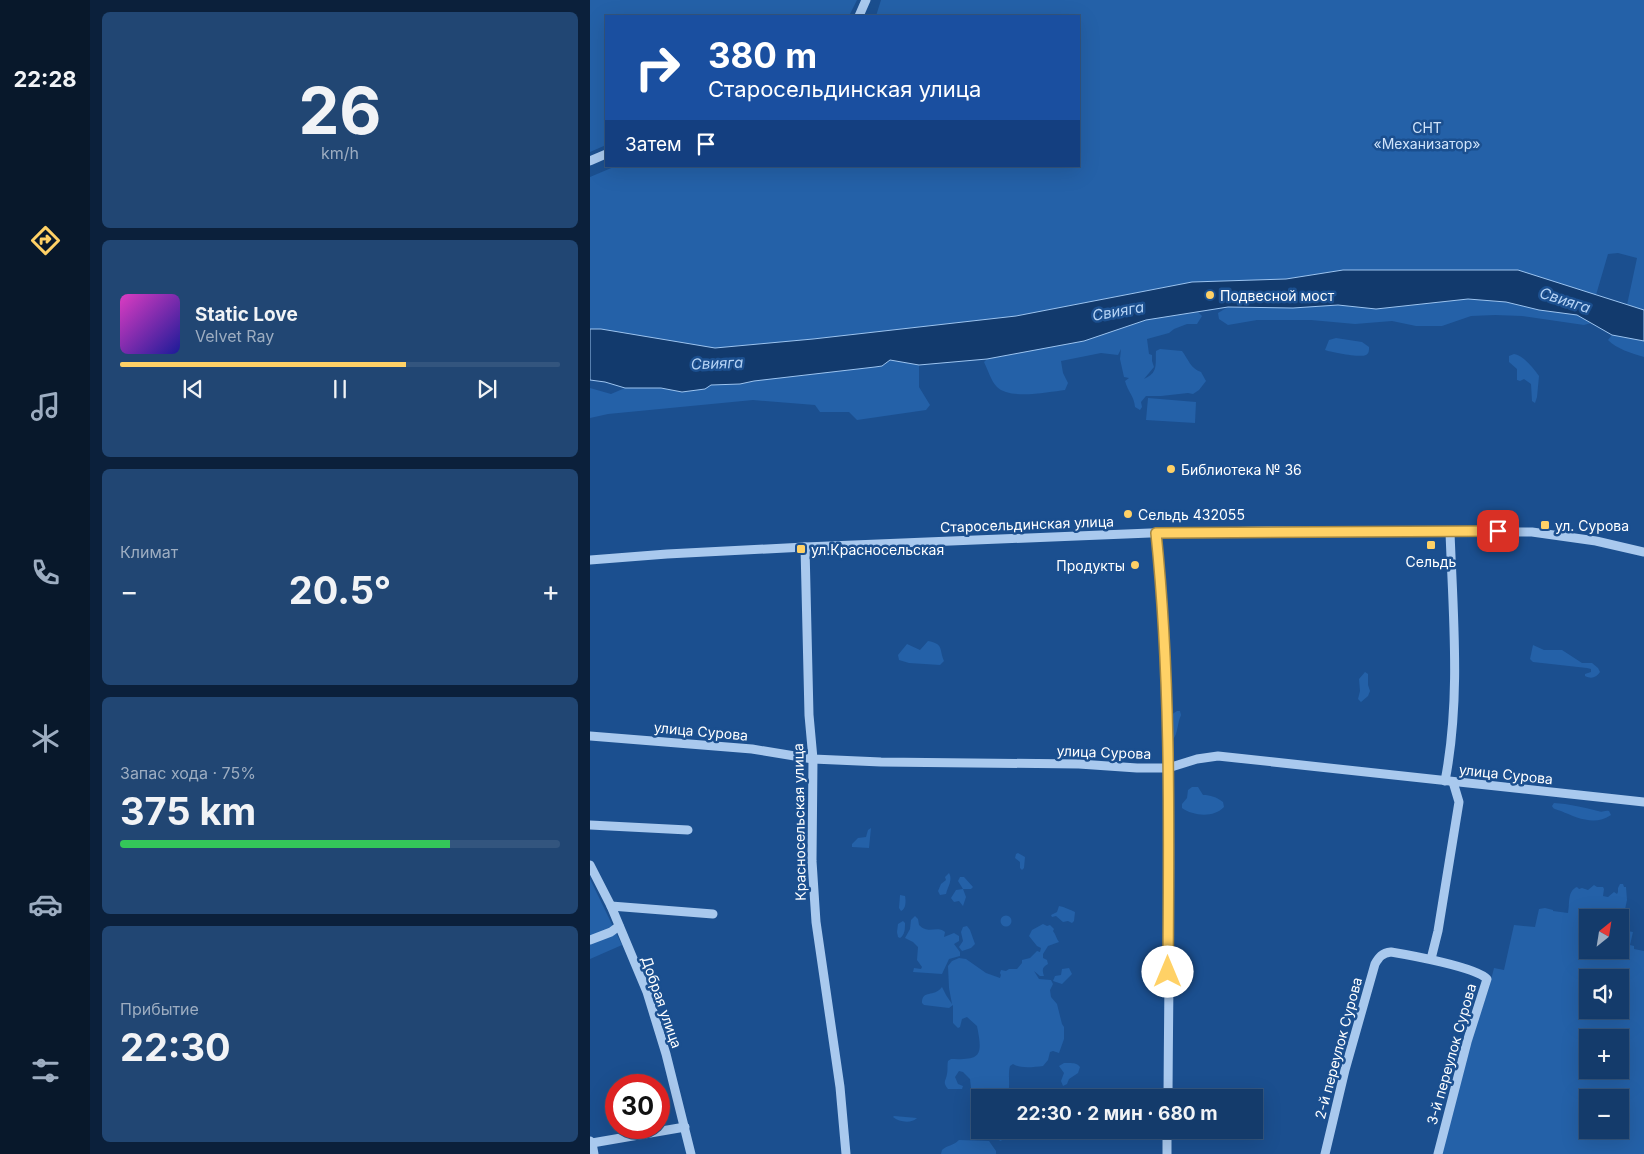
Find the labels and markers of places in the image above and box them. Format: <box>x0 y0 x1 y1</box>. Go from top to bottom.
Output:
place label: Подвесной мост <box>1220 287 1335 304</box>
marker: Подвесной мост <box>1204 289 1216 301</box>
place label: Библиотека № 36 <box>1181 461 1302 478</box>
marker: Библиотека № 36 <box>1165 463 1177 475</box>
place label: Сельдь 432055 <box>1138 506 1245 523</box>
marker: Сельдь 432055 <box>1122 508 1134 520</box>
pin <box>1477 510 1519 552</box>
place label: ул. Сурова <box>1555 517 1629 534</box>
marker: ул. Сурова <box>1539 519 1551 531</box>
marker: Сельдь <box>1425 539 1437 551</box>
place label: ул.Красносельская <box>811 541 944 558</box>
marker: ул.Красносельская <box>795 543 807 555</box>
place label: Сельдь <box>1406 553 1457 570</box>
place label: Продукты <box>1056 557 1125 574</box>
marker: Продукты <box>1129 559 1141 571</box>

